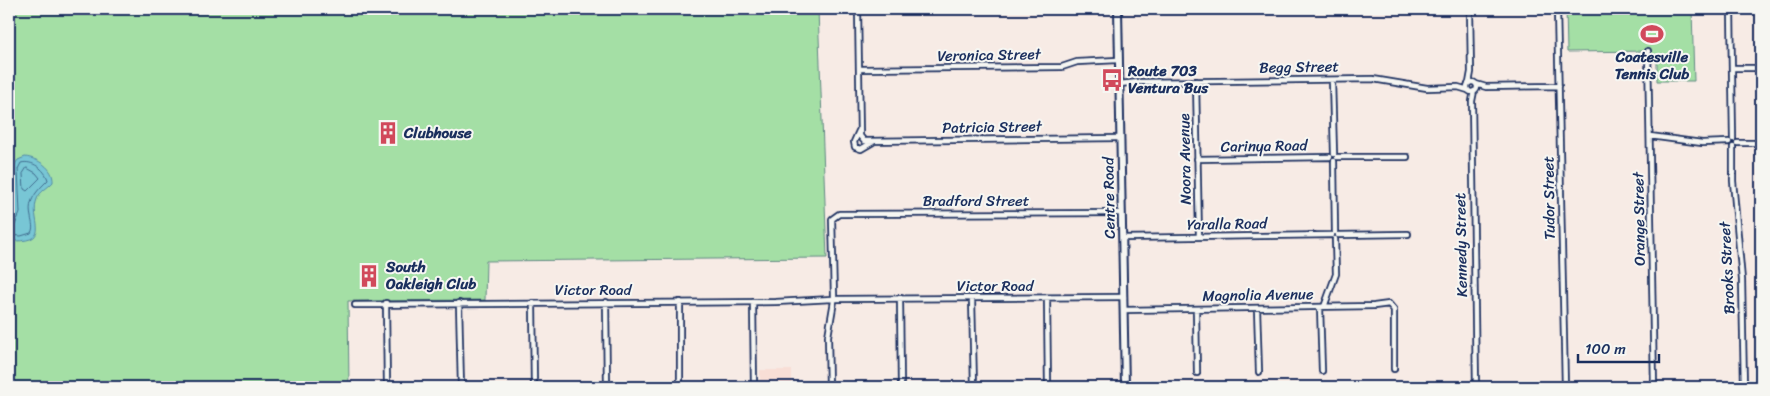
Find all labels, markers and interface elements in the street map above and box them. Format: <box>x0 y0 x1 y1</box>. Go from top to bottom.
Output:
sports icon: Coatesville Tennis Club <box>1639 21 1665 47</box>
street label: Veronica Street <box>937 41 1042 69</box>
place label: Coatesville Tennis Club <box>1615 44 1689 87</box>
street label: Begg Street <box>1259 53 1340 81</box>
place label: Route 703 Ventura Bus <box>1127 58 1209 101</box>
bus stop icon: Route 703 Ventura Bus <box>1099 67 1125 93</box>
street label: Patricia Street <box>942 113 1043 141</box>
street label: Noora Avenue <box>1171 113 1199 205</box>
building icon: Clubhouse <box>375 120 401 146</box>
place label: Clubhouse <box>403 120 472 146</box>
street label: Carinya Road <box>1221 132 1309 160</box>
street label: Tudor Street <box>1535 155 1563 240</box>
street label: Centre Road <box>1095 156 1123 239</box>
street label: Orange Street <box>1625 171 1653 266</box>
street label: Bradford Street <box>923 188 1030 214</box>
street label: Kennedy Street <box>1447 192 1475 297</box>
street label: Yaralla Road <box>1187 210 1268 238</box>
street label: Brooks Street <box>1712 220 1742 315</box>
place label: South Oakleigh Club <box>385 254 476 297</box>
building icon: South Oakleigh Club <box>356 263 382 289</box>
street label: Victor Road <box>957 273 1034 299</box>
street label: Victor Road <box>555 277 632 303</box>
street label: Magnolia Avenue <box>1202 281 1314 309</box>
scale bar <box>1578 331 1659 363</box>
text: 100 m <box>1585 336 1626 362</box>

